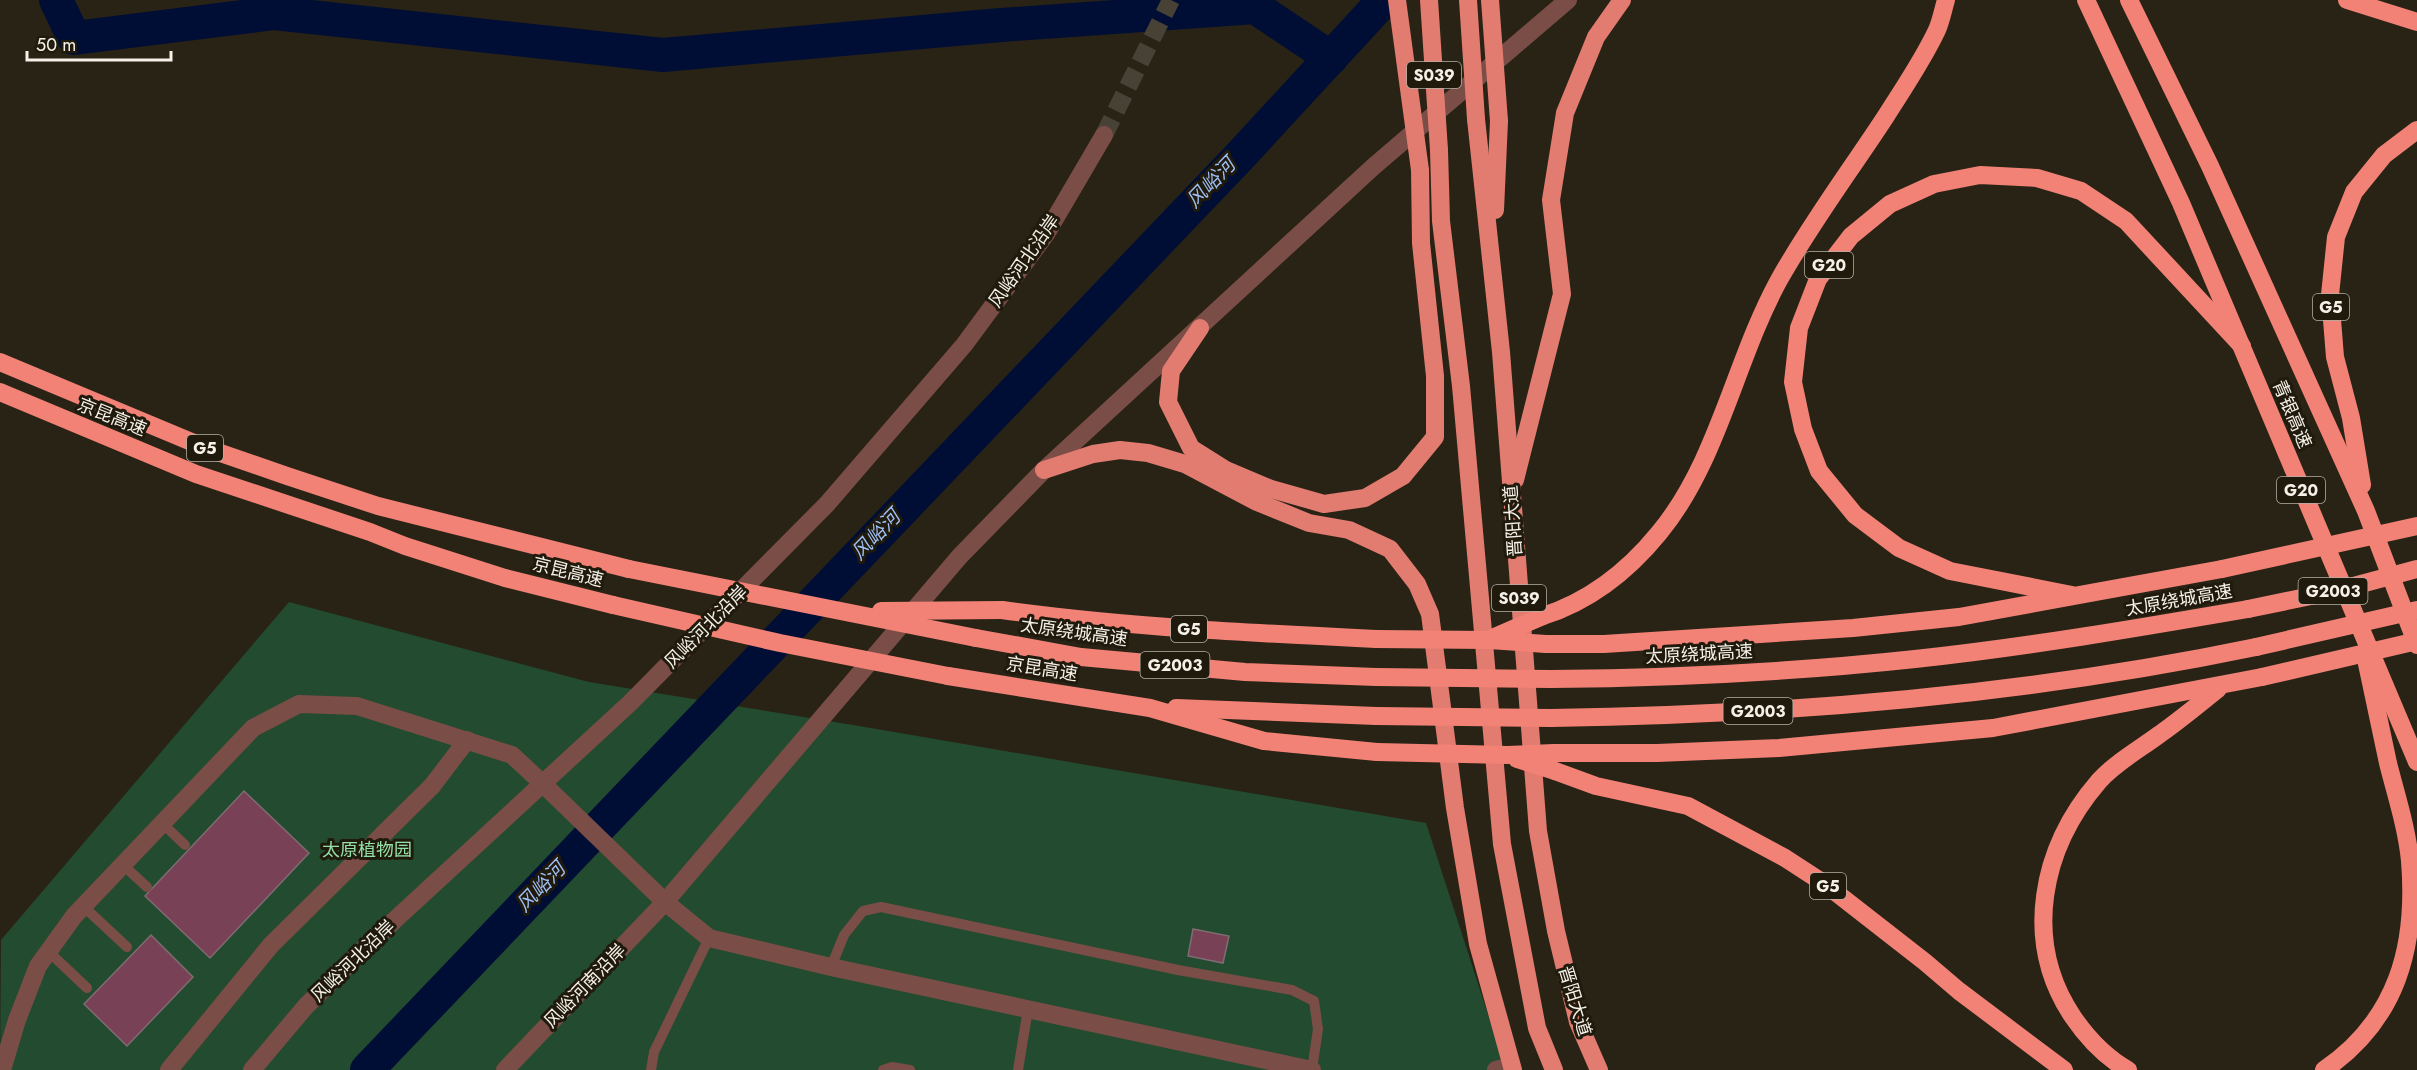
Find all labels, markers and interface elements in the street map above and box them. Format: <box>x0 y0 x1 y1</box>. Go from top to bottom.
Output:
scale bar <box>27 24 171 62</box>
text: 50 m <box>36 32 76 58</box>
road number: S039 <box>1407 62 1461 88</box>
water label: 风峪河 <box>1180 148 1245 215</box>
street label: 风峪河北沿岸 <box>982 209 1066 313</box>
road number: G20 <box>1805 252 1853 278</box>
road number: G5 <box>2313 294 2349 320</box>
street label: 青银高速 <box>2266 376 2318 452</box>
street label: 京昆高速 <box>74 391 150 443</box>
road number: G5 <box>187 435 223 461</box>
road number: G20 <box>2277 477 2325 503</box>
street label: 晋阳大道 <box>1498 484 1528 558</box>
water label: 风峪河 <box>845 500 910 567</box>
street label: 京昆高速 <box>530 551 606 593</box>
street label: 太原绕城高速 <box>2124 578 2234 622</box>
road number: G2003 <box>2298 578 2368 604</box>
street label: 风峪河北沿岸 <box>659 580 753 674</box>
road number: S039 <box>1492 585 1546 611</box>
street label: 太原绕城高速 <box>1019 612 1129 652</box>
road number: G5 <box>1171 616 1207 642</box>
street label: 太原绕城高速 <box>1644 638 1754 670</box>
street label: 京昆高速 <box>1004 651 1080 687</box>
road number: G2003 <box>1140 652 1210 678</box>
road number: G2003 <box>1724 698 1792 724</box>
park label: 太原植物园 <box>322 837 412 863</box>
water label: 风峪河 <box>510 852 575 919</box>
road number: G5 <box>1810 873 1846 899</box>
street label: 风峪河北沿岸 <box>305 914 401 1008</box>
street label: 风峪河南沿岸 <box>538 938 632 1034</box>
street label: 晋阳大道 <box>1552 963 1598 1039</box>

